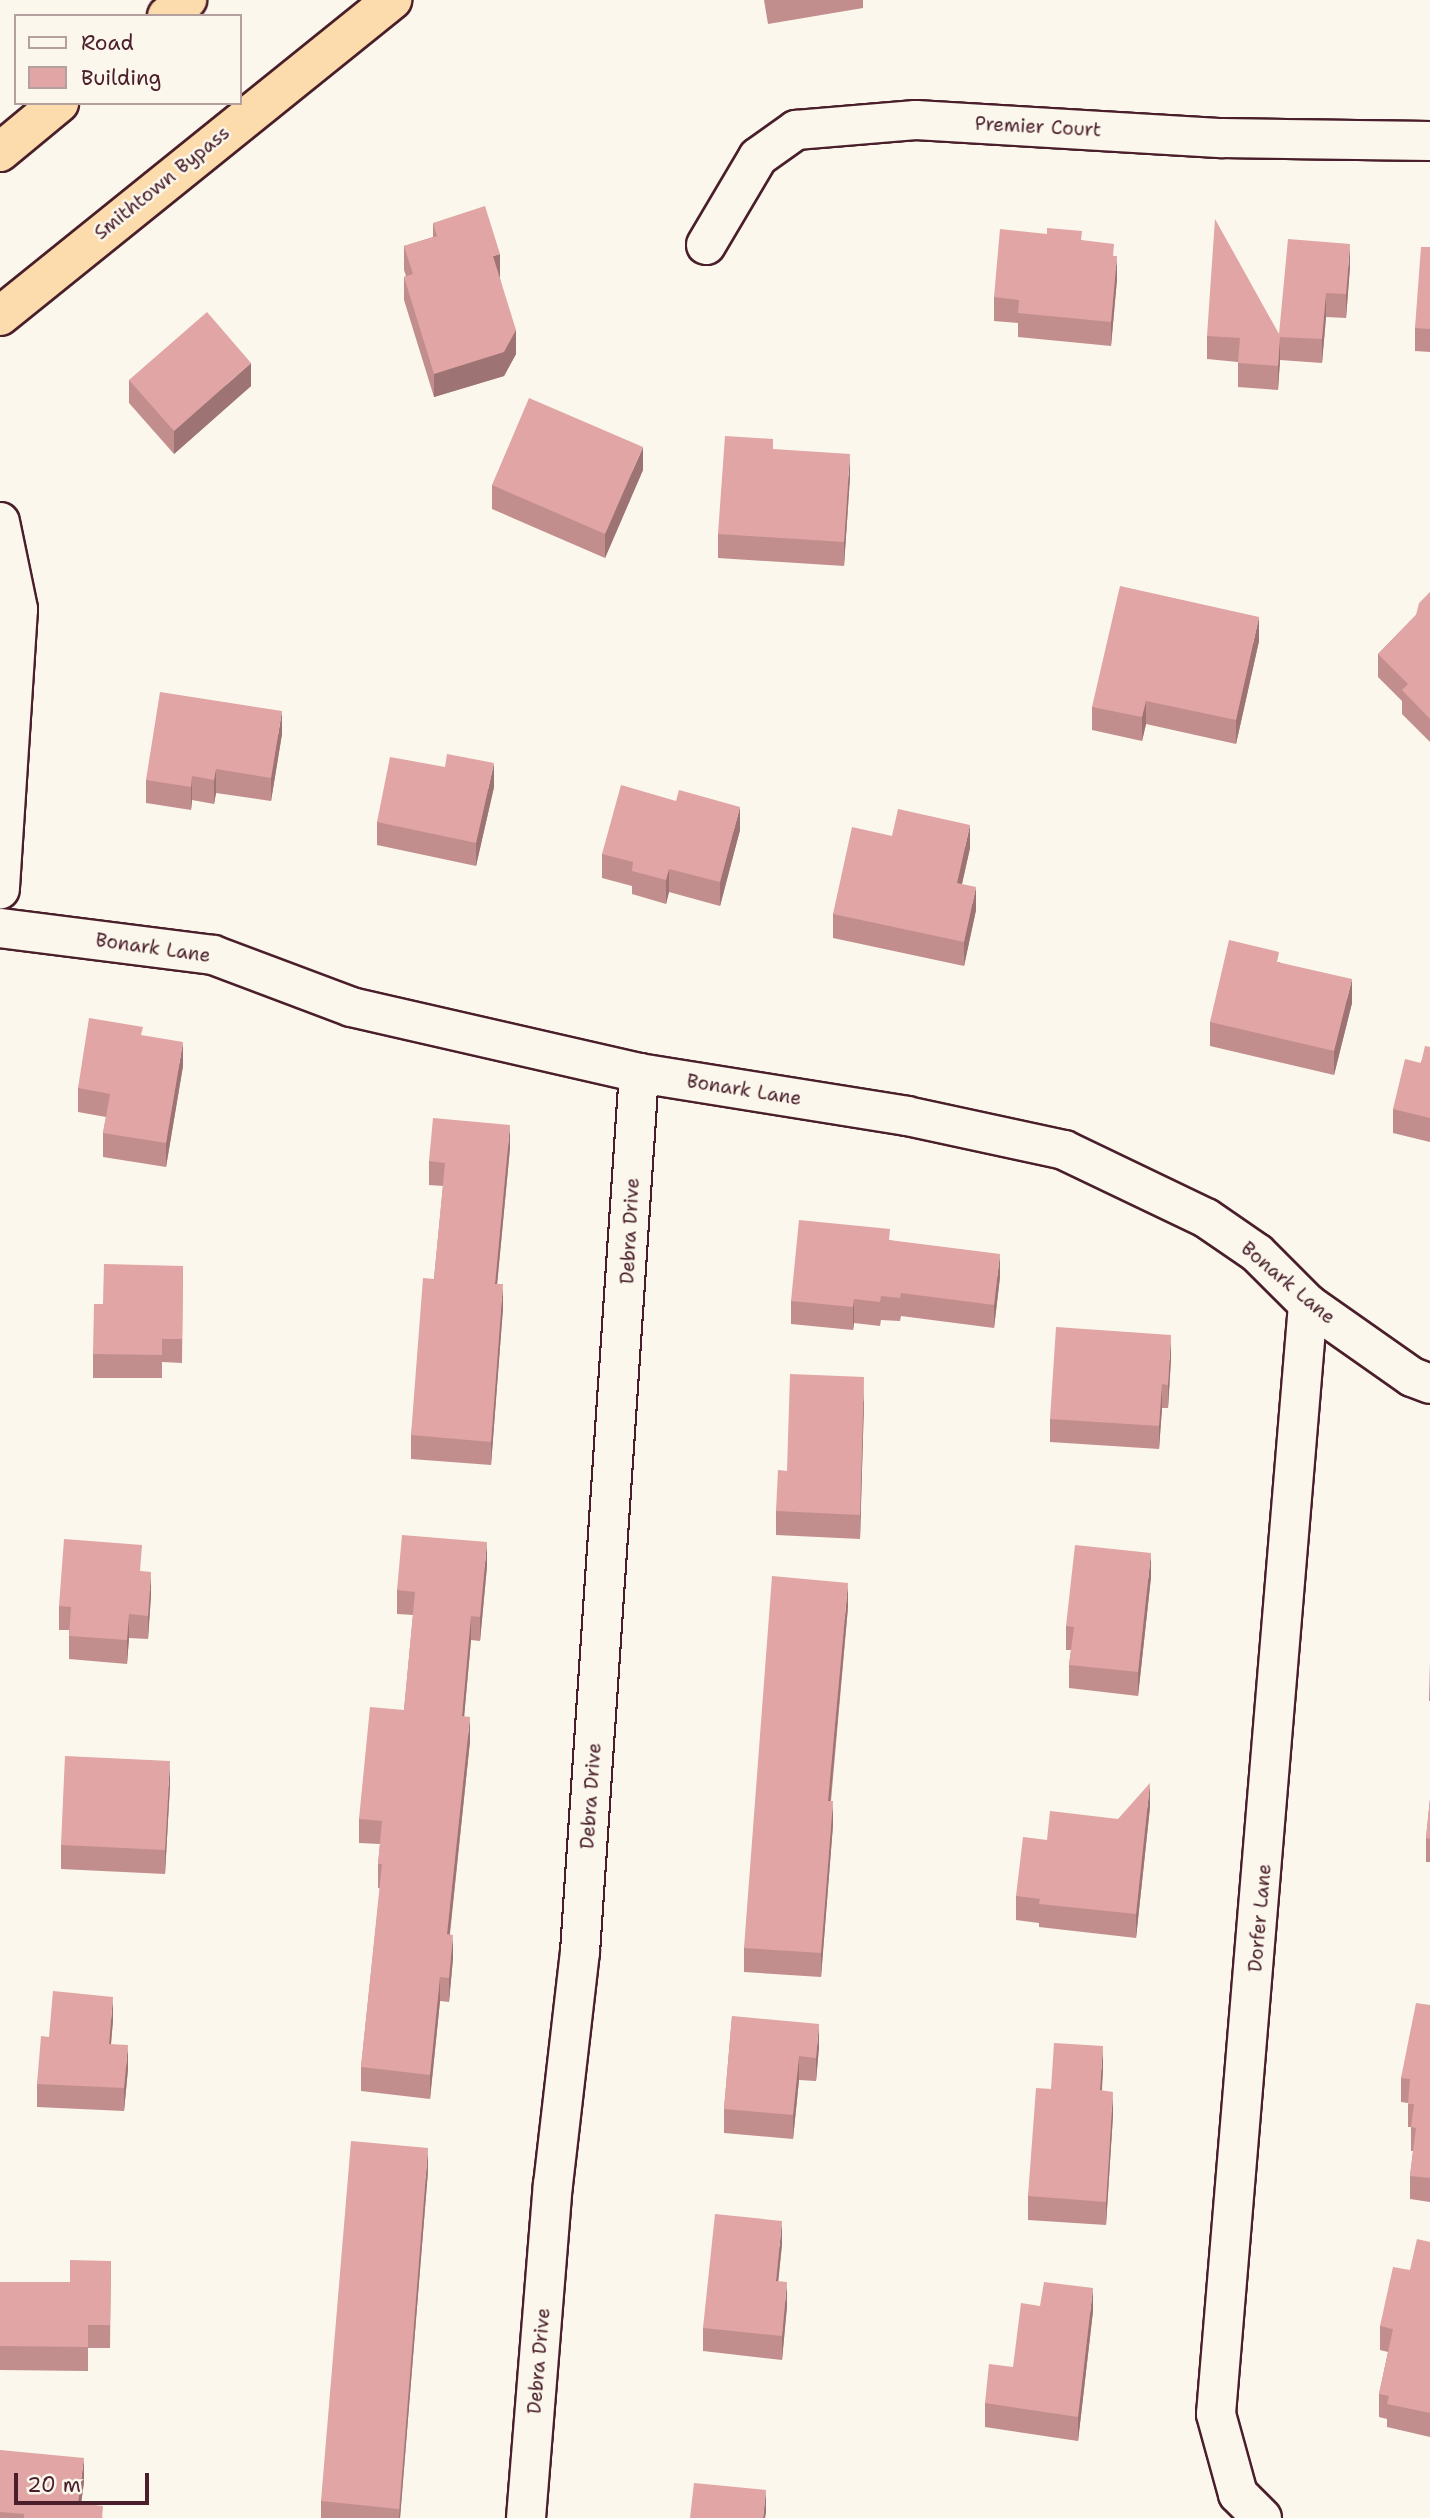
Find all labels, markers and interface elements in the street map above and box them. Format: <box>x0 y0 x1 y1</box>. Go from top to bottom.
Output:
legend <box>14 14 242 105</box>
text: Road <box>81 29 134 57</box>
text: Building <box>81 64 161 92</box>
street label: Premier Court <box>974 112 1102 142</box>
street label: Smithtown Bypass <box>90 121 234 245</box>
street label: Bonark Lane <box>94 929 212 967</box>
street label: Bonark Lane <box>685 1070 803 1110</box>
street label: Debra Drive <box>616 1177 644 1285</box>
street label: Bonark Lane <box>1236 1237 1340 1329</box>
street label: Debra Drive <box>576 1742 606 1850</box>
street label: Dorfer Lane <box>1244 1863 1276 1973</box>
street label: Debra Drive <box>523 2307 555 2415</box>
scale bar <box>18 2458 152 2502</box>
text: 20 m <box>27 2471 81 2499</box>

